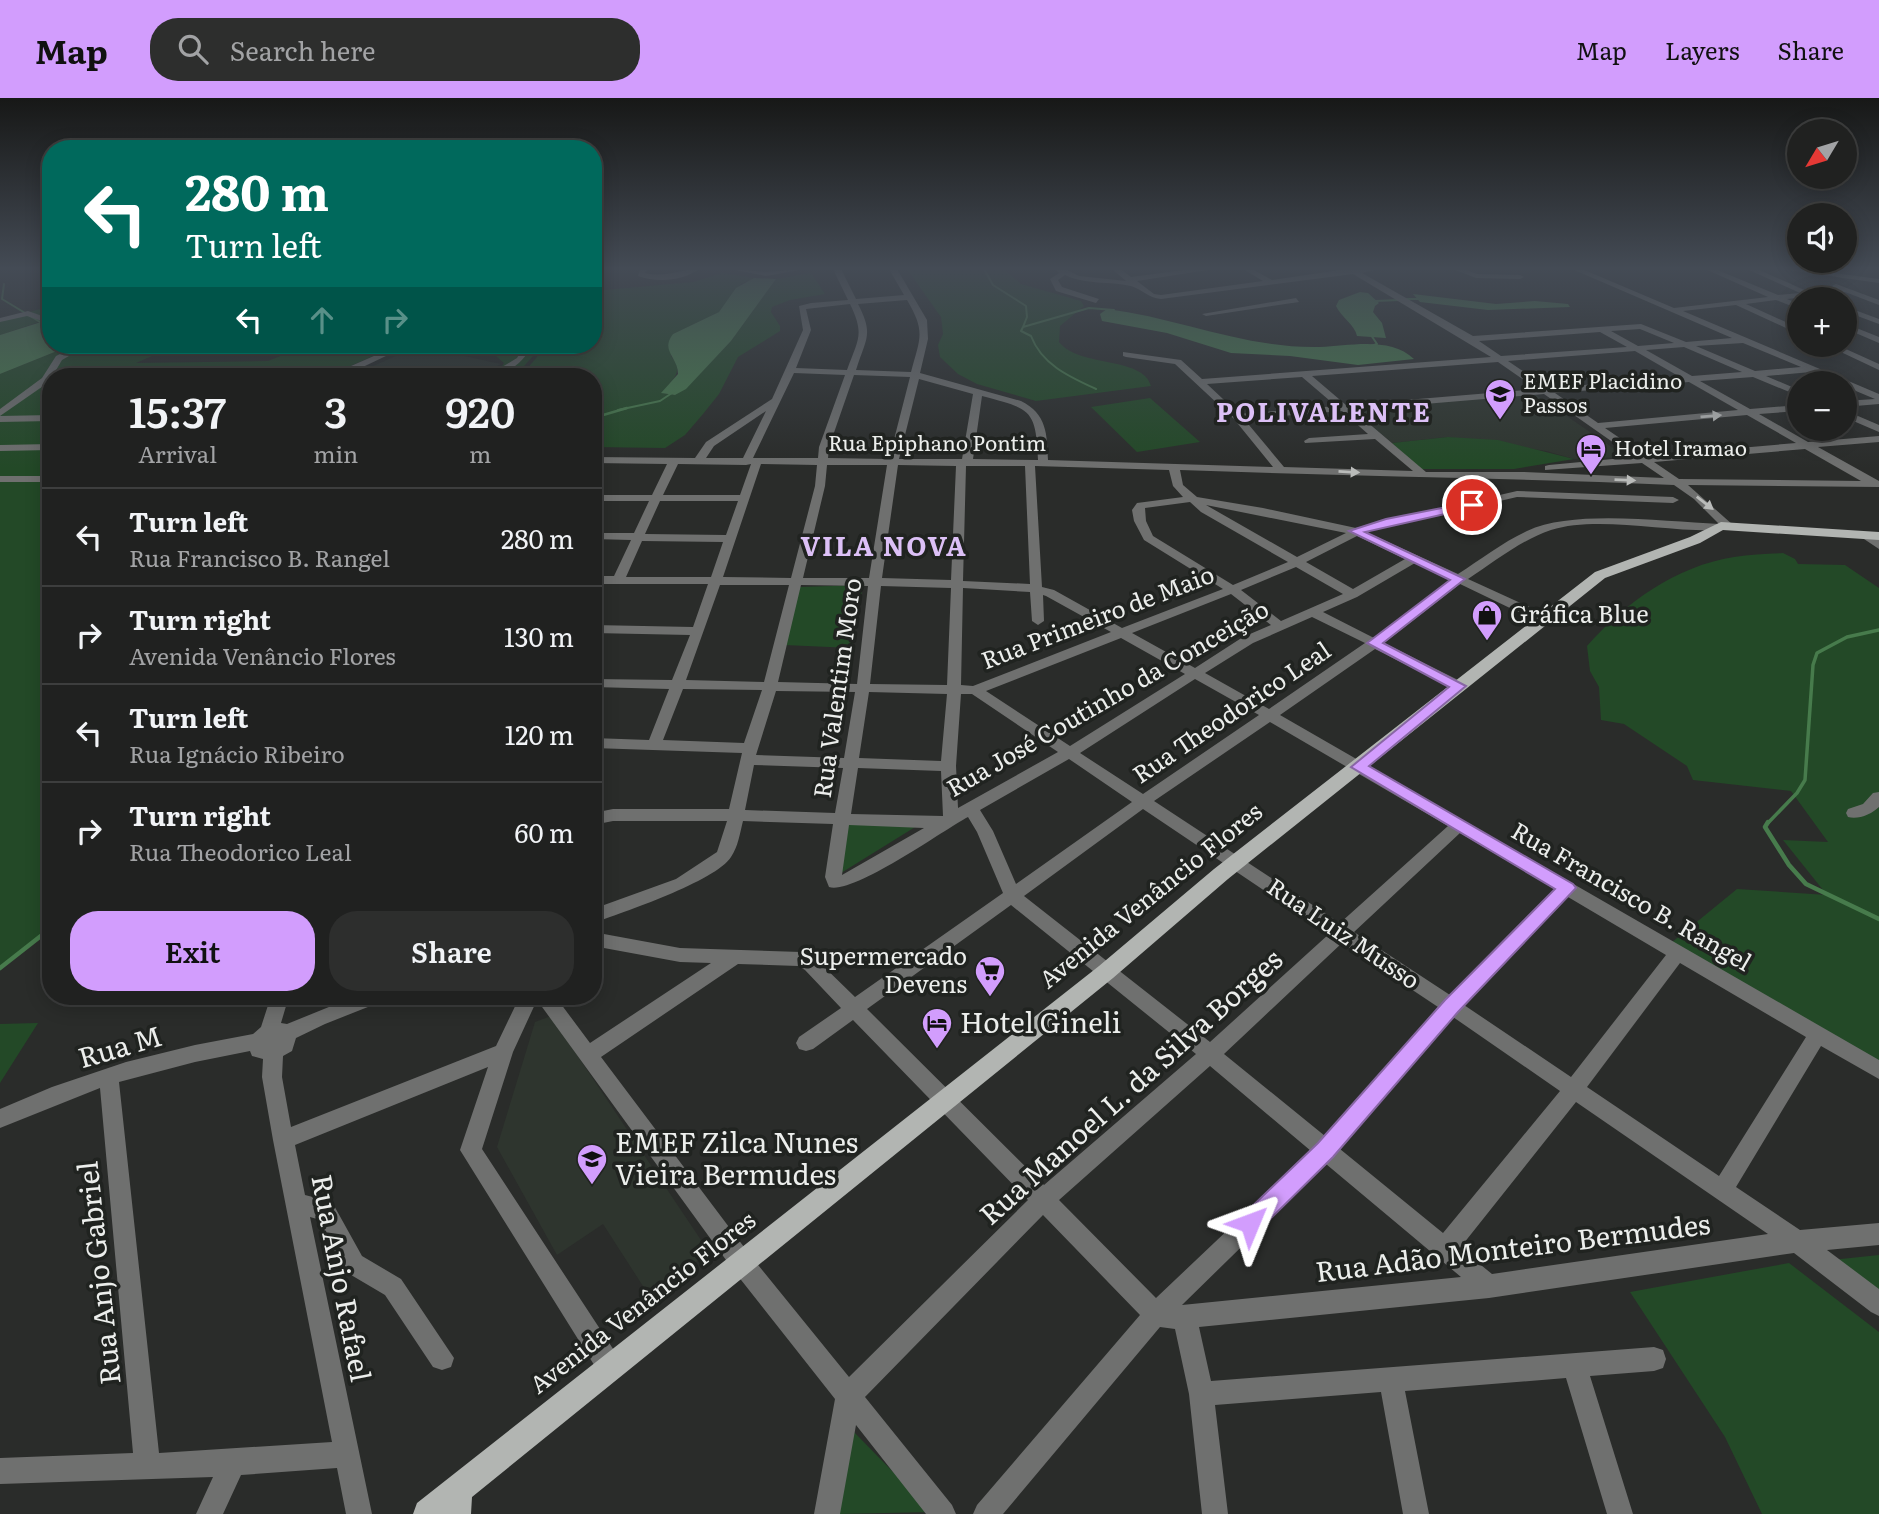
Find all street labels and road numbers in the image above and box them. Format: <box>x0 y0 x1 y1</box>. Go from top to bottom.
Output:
street label: Rua Epiphano Pontim <box>828 426 1046 457</box>
street label: Rua Primeiro de Maio <box>976 555 1219 676</box>
street label: Rua Valentim Moro <box>803 575 868 800</box>
street label: Rua José Coutinho da Conceição <box>939 590 1274 804</box>
street label: Rua Theodorico Leal <box>1125 631 1337 790</box>
street label: Avenida Venâncio Flores <box>1030 793 1269 995</box>
street label: Rua Francisco B. Rangel <box>1506 812 1759 978</box>
street label: Rua Luiz Musso <box>1261 868 1428 996</box>
street label: Rua Manoel L. da Silva Borges <box>969 938 1291 1233</box>
street label: Rua M <box>73 1013 166 1077</box>
street label: Rua Anjo Gabriel <box>64 1159 130 1387</box>
street label: Rua Anjo Rafael <box>302 1170 384 1385</box>
street label: Avenida Venâncio Flores <box>521 1201 762 1400</box>
street label: Rua Adão Monteiro Bermudes <box>1313 1201 1712 1291</box>

